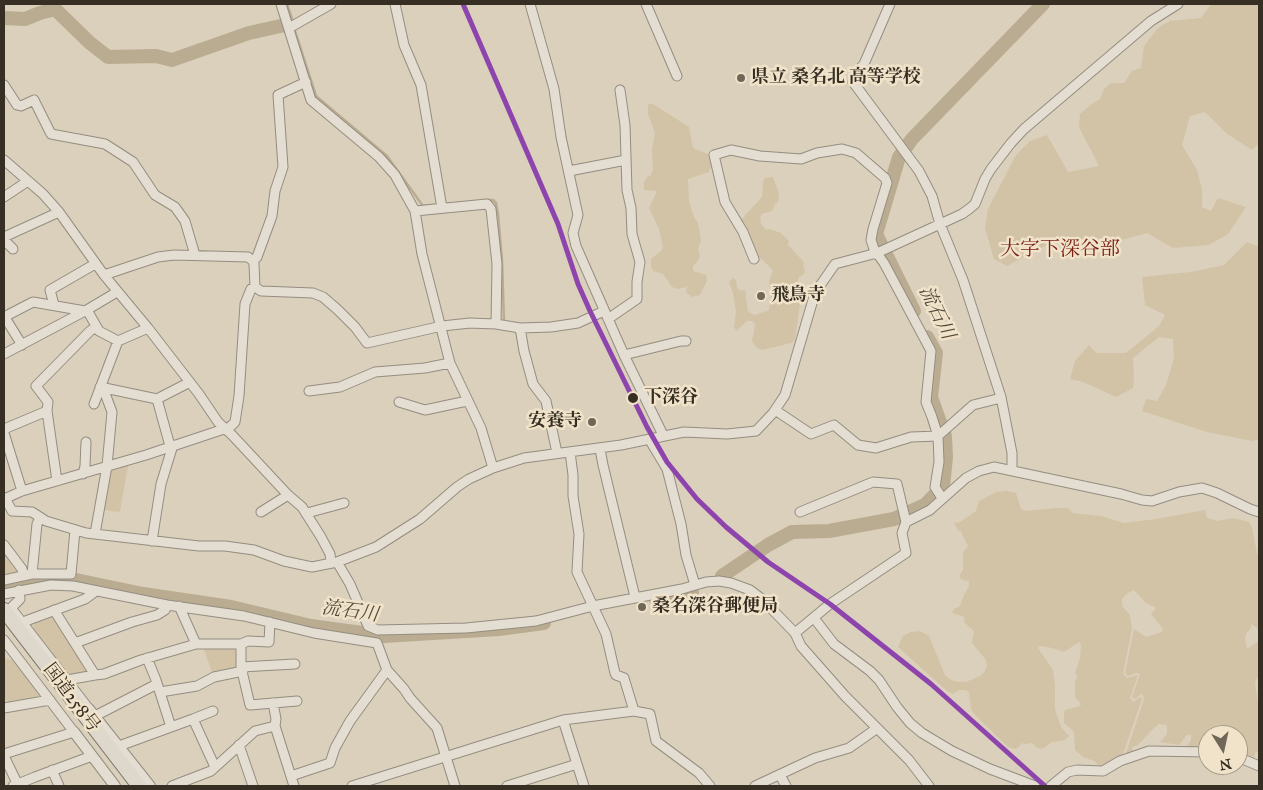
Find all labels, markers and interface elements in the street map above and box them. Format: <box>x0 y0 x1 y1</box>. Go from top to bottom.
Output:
place label: 県立 桑名北 高等学校 <box>751 67 921 89</box>
marker: 県立 桑名北 高等学校 <box>735 72 747 84</box>
district label: 大字下深谷部 <box>1000 238 1120 262</box>
water label: 流石川 <box>913 282 959 344</box>
place label: 飛鳥寺 <box>771 285 825 307</box>
marker: 飛鳥寺 <box>755 290 767 302</box>
place label: 下深谷 <box>644 387 698 409</box>
marker: 下深谷 <box>626 391 640 405</box>
place label: 安養寺 <box>528 411 582 433</box>
marker: 安養寺 <box>586 416 598 428</box>
place label: 桑名深谷郵便局 <box>652 596 778 618</box>
water label: 流石川 <box>320 597 380 627</box>
marker: 桑名深谷郵便局 <box>636 601 648 613</box>
street label: 国道258号 <box>38 659 104 737</box>
north arrow <box>1198 725 1248 775</box>
text: N <box>1218 755 1233 774</box>

